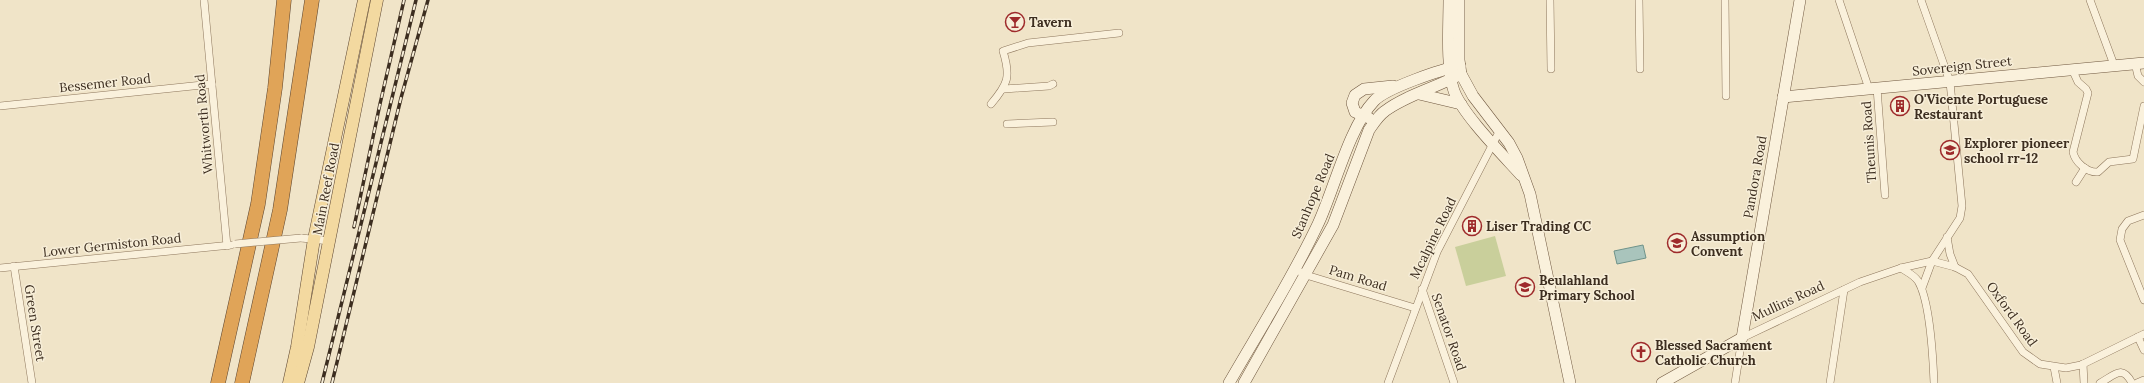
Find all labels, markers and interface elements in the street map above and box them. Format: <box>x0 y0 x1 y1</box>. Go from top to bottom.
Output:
bar icon: Tavern <box>1004 11 1026 33</box>
place label: Tavern <box>1029 14 1073 31</box>
street label: Sovereign Street <box>1911 52 2013 80</box>
street label: Bessemer Road <box>58 70 152 96</box>
street label: Whitworth Road <box>191 73 217 175</box>
place label: O'Vicente Portuguese Restaurant <box>1914 91 2048 123</box>
building icon: O'Vicente Portuguese Restaurant <box>1889 95 1911 117</box>
street label: Theunis Road <box>1858 100 1880 184</box>
street label: Pandora Road <box>1739 134 1771 220</box>
place label: Explorer pioneer school rr-12 <box>1964 135 2070 167</box>
school or university icon: Explorer pioneer school rr-12 <box>1939 139 1961 161</box>
street label: Main Reef Road <box>309 141 343 237</box>
street label: Stanhope Road <box>1287 151 1339 241</box>
street label: Mcalpine Road <box>1406 194 1460 282</box>
building icon: Liser Trading CC <box>1461 215 1483 237</box>
place label: Liser Trading CC <box>1486 218 1591 235</box>
place label: Assumption Convent <box>1691 228 1766 260</box>
street label: Lower Germiston Road <box>42 229 182 261</box>
school or university icon: Assumption Convent <box>1666 232 1688 254</box>
street label: Pam Road <box>1327 261 1389 295</box>
place label: Beulahland Primary School <box>1539 272 1635 304</box>
school or university icon: Beulahland Primary School <box>1514 276 1536 298</box>
street label: Mullins Road <box>1749 277 1827 325</box>
street label: Oxford Road <box>1983 278 2041 350</box>
street label: Green Street <box>21 283 49 363</box>
street label: Senator Road <box>1428 291 1470 373</box>
place label: Blessed Sacrament Catholic Church <box>1655 337 1773 369</box>
church icon: Blessed Sacrament Catholic Church <box>1630 341 1652 363</box>

